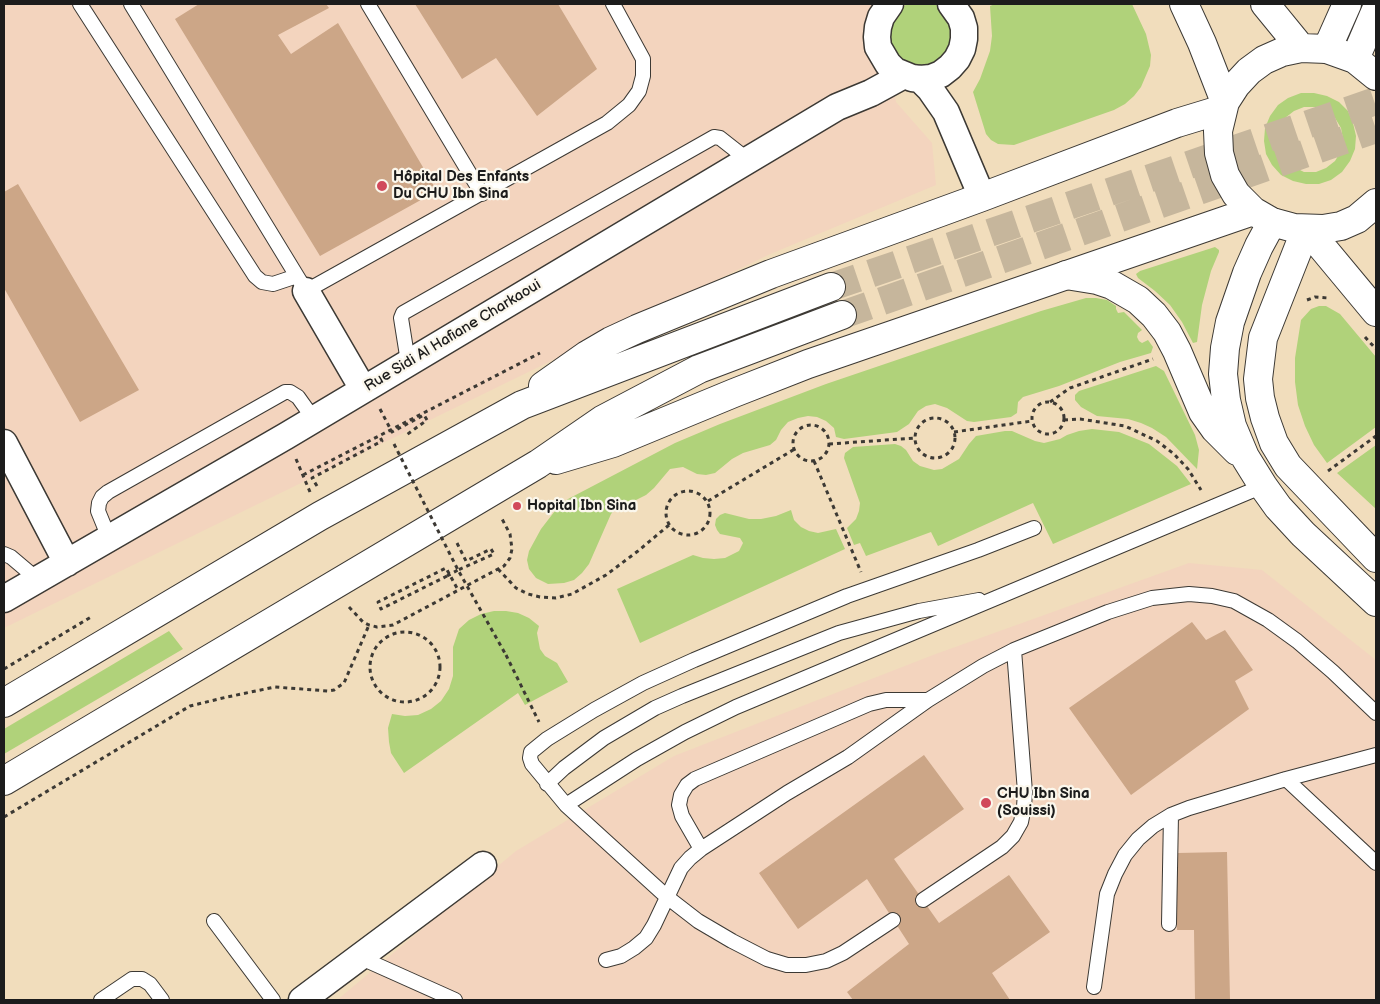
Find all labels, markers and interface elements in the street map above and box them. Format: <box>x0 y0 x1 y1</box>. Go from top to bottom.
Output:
place label: Hôpital Des Enfants Du CHU Ibn Sina <box>393 168 529 203</box>
marker: Hôpital Des Enfants Du CHU Ibn Sina <box>375 179 389 193</box>
street label: Rue Sidi Al Hafiane Charkaoui <box>362 276 544 396</box>
place label: Hopital Ibn Sina <box>527 497 636 515</box>
marker: Hopital Ibn Sina <box>511 500 523 512</box>
place label: CHU Ibn Sina (Souissi) <box>997 785 1090 820</box>
marker: CHU Ibn Sina (Souissi) <box>979 796 993 810</box>

